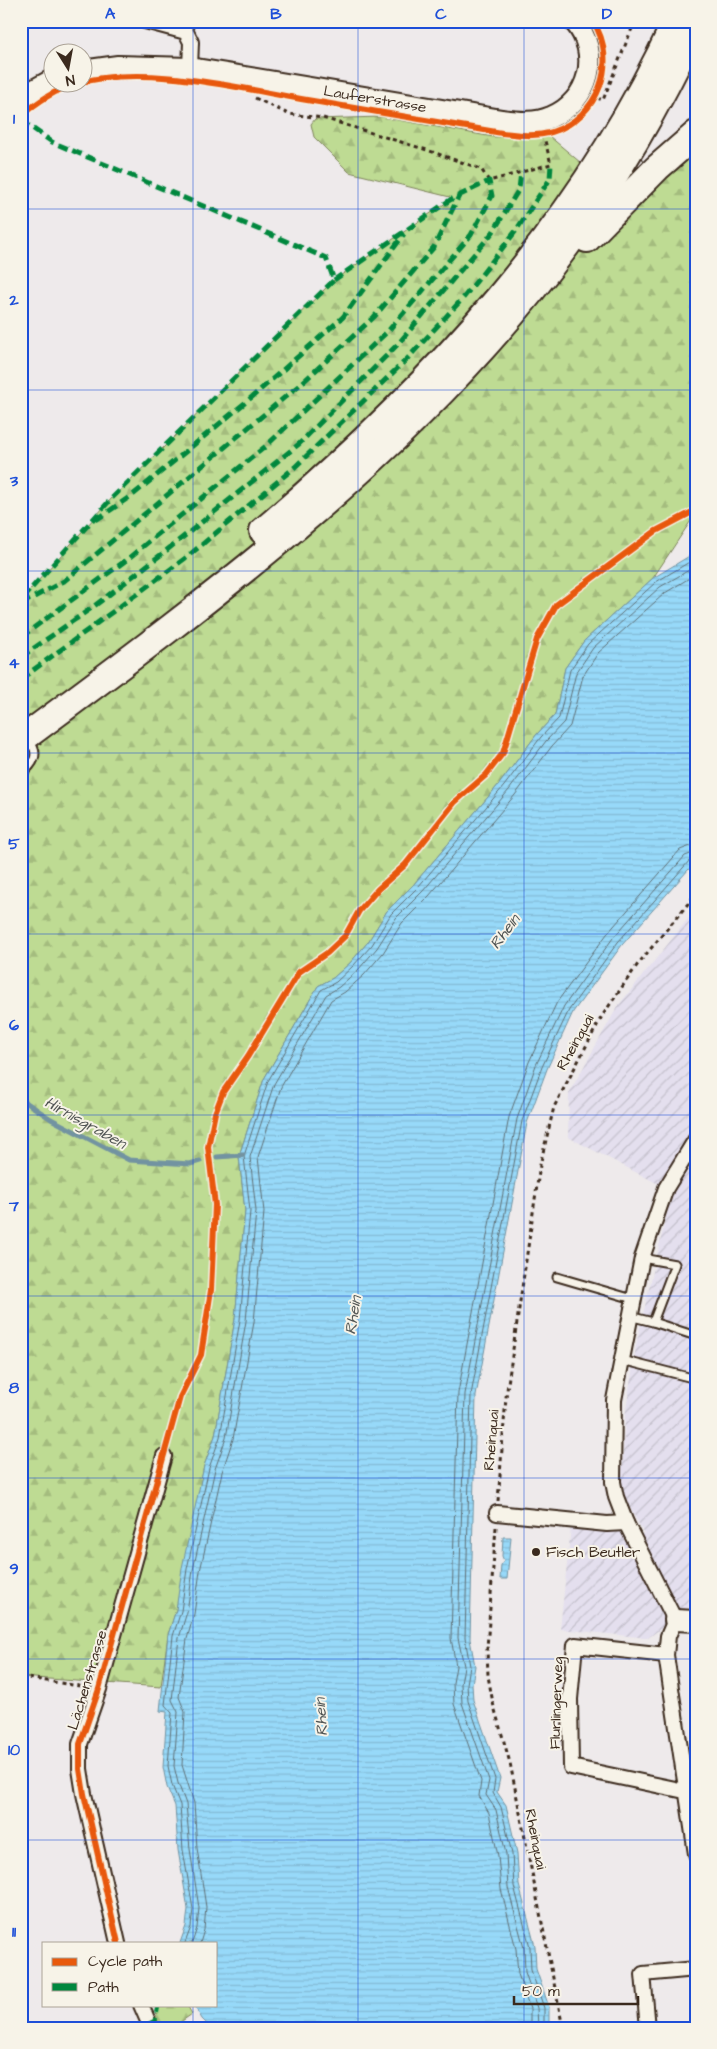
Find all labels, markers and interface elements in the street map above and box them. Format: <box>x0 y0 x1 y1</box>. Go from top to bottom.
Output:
text: A <box>105 3 116 25</box>
text: B <box>270 3 282 25</box>
text: C <box>435 3 447 25</box>
text: D <box>602 3 613 25</box>
north arrow <box>42 42 92 92</box>
text: N <box>64 69 77 90</box>
street label: Lauferstrasse <box>322 80 428 118</box>
text: 1 <box>13 108 16 130</box>
text: 2 <box>8 289 19 311</box>
text: 3 <box>9 470 19 492</box>
text: 4 <box>9 652 20 674</box>
text: 5 <box>8 833 20 855</box>
water label: Rhein <box>484 908 526 954</box>
street label: Rheinquai <box>551 1010 600 1074</box>
text: 6 <box>9 1014 19 1036</box>
water label: Hirnisgraben <box>40 1091 132 1156</box>
text: 7 <box>8 1195 19 1217</box>
water label: Rhein <box>339 1292 367 1336</box>
text: 8 <box>9 1377 20 1399</box>
street label: Rheinquai <box>478 1408 505 1471</box>
place label: Fisch Beutler <box>546 1542 640 1563</box>
marker: Fisch Beutler <box>530 1546 542 1558</box>
text: 9 <box>9 1558 19 1580</box>
street label: Lächenstrasse <box>62 1628 113 1733</box>
street label: Flurlingerweg <box>544 1656 570 1750</box>
water label: Rhein <box>309 1695 333 1737</box>
text: 10 <box>8 1739 20 1761</box>
street label: Rheinquai <box>519 1807 552 1872</box>
text: 11 <box>12 1921 17 1943</box>
legend <box>42 1942 218 2006</box>
text: Cycle path <box>88 1951 163 1973</box>
scale bar <box>514 1974 638 2006</box>
text: Path <box>88 1977 119 1998</box>
text: 50 m <box>522 1981 560 2002</box>

